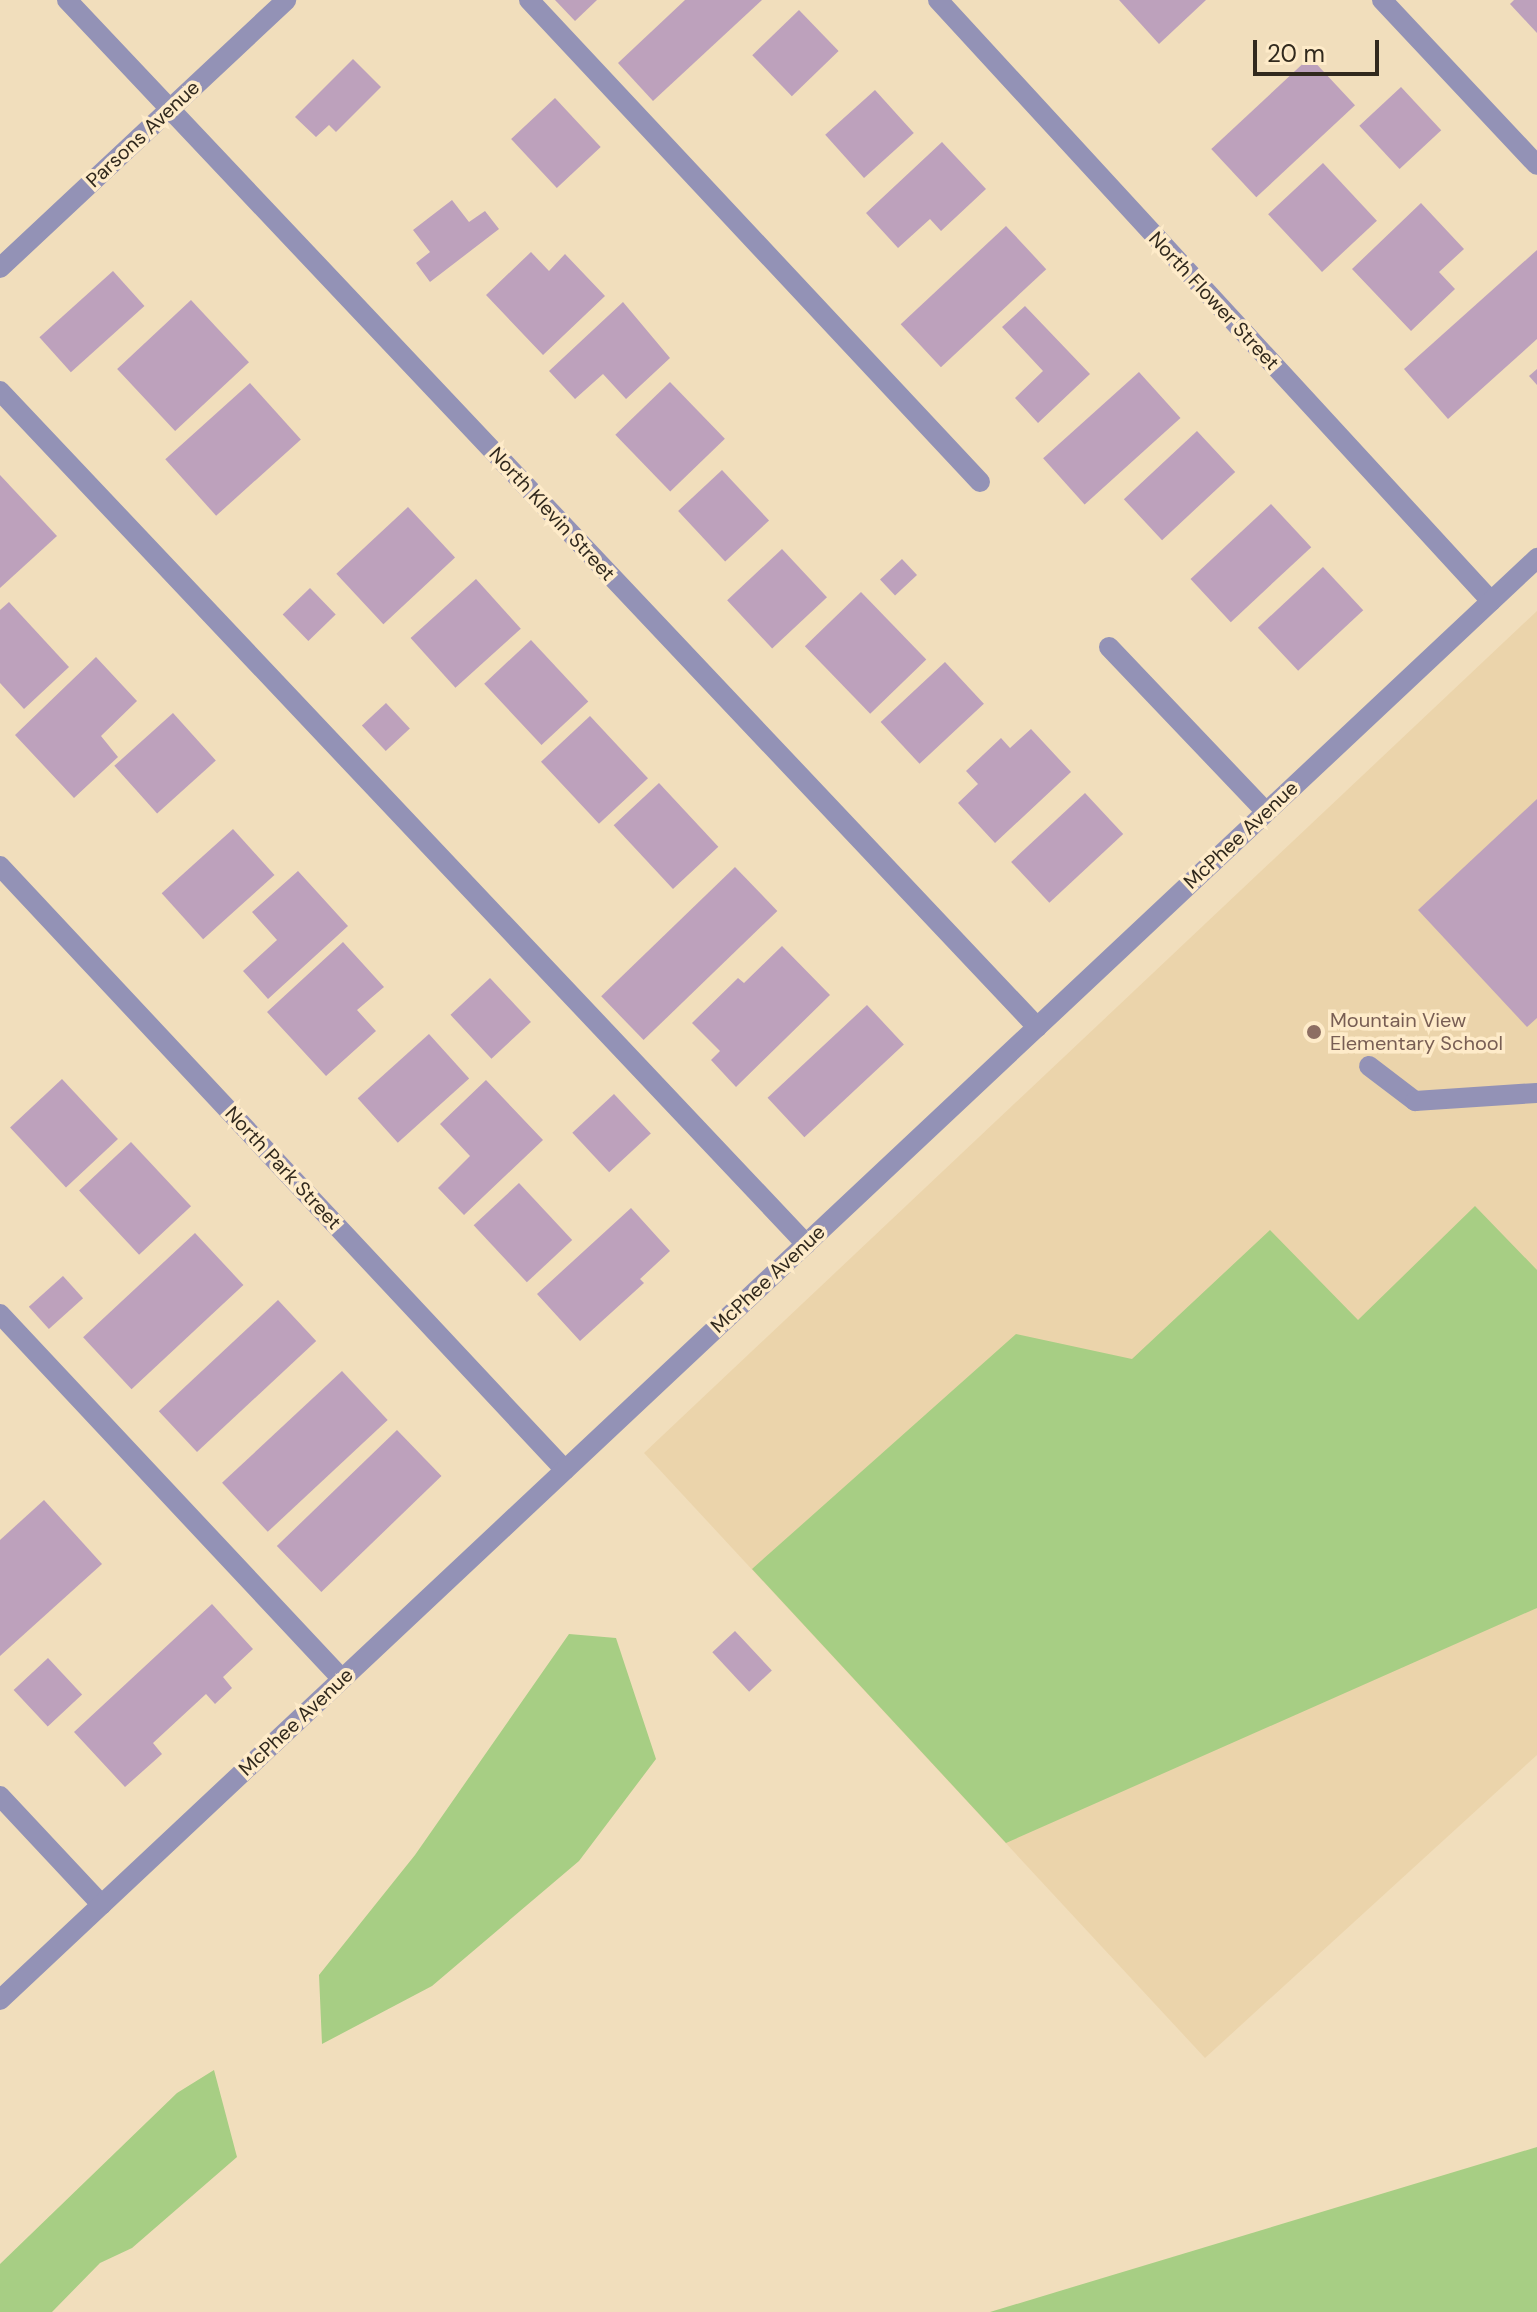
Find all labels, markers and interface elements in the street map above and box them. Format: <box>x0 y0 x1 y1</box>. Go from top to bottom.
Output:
scale bar <box>1257 24 1383 74</box>
text: 20 m <box>1267 38 1325 69</box>
street label: Parsons Avenue <box>81 75 205 193</box>
street label: North Flower Street <box>1144 227 1284 375</box>
street label: North Klevin Street <box>484 442 620 586</box>
street label: McPhee Avenue <box>1179 776 1303 894</box>
place label: Mountain View Elementary School <box>1330 1008 1503 1055</box>
marker: Mountain View Elementary School <box>1305 1023 1323 1041</box>
street label: North Park Street <box>220 1102 346 1234</box>
street label: McPhee Avenue <box>706 1220 830 1338</box>
street label: McPhee Avenue <box>234 1663 358 1781</box>

